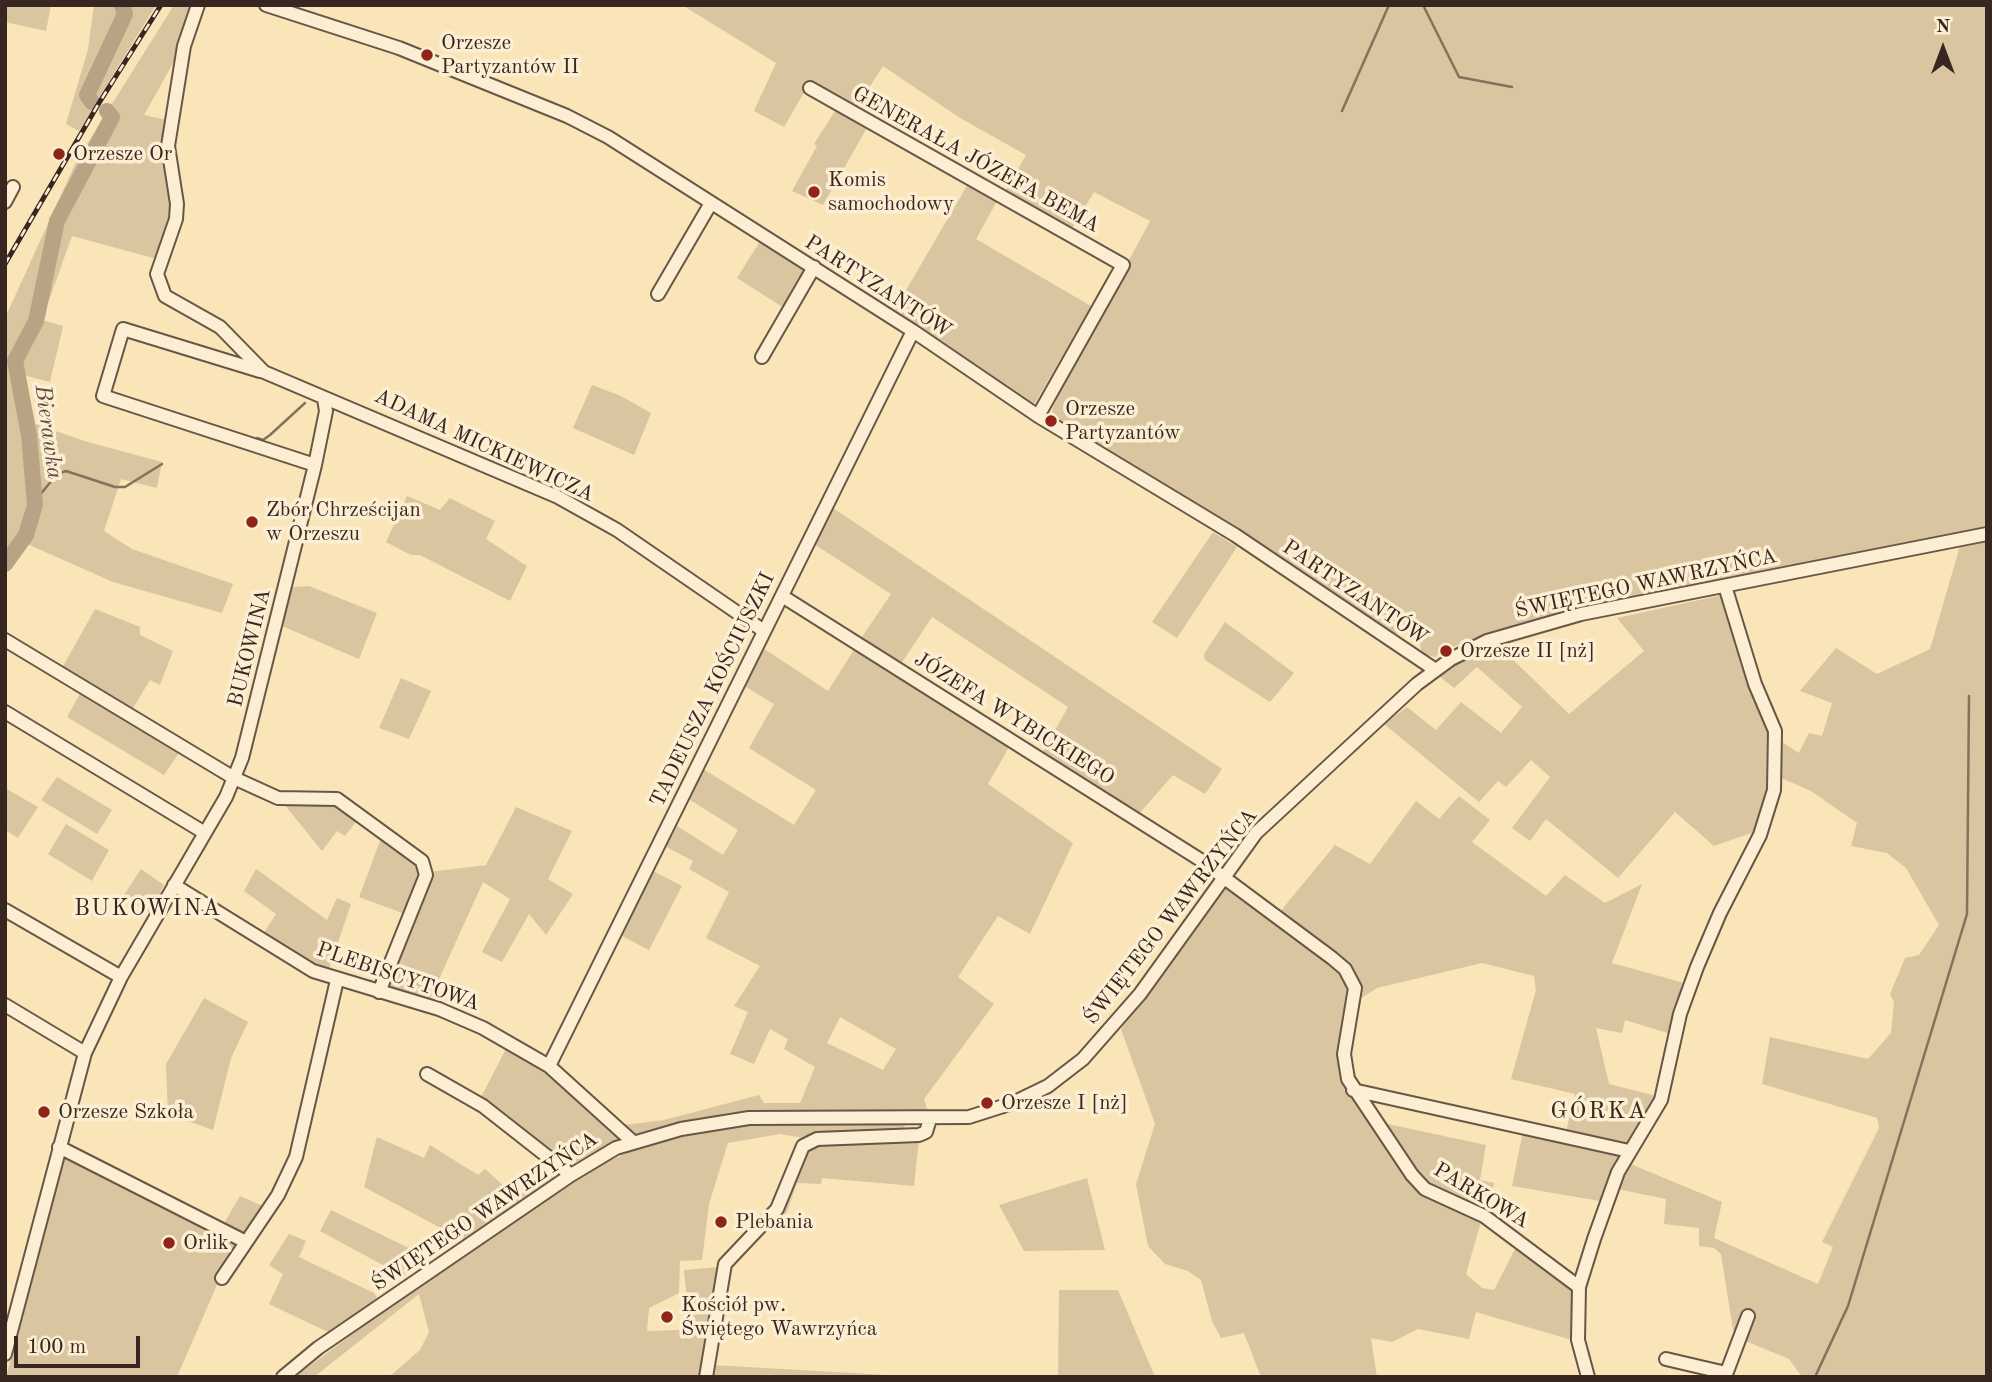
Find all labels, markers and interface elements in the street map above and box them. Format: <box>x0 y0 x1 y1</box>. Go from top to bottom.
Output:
north arrow <box>1908 14 1978 84</box>
text: N <box>1936 18 1950 37</box>
place label: Orzesze Partyzantów II <box>441 30 579 80</box>
marker: Orzesze Partyzantów II <box>419 47 435 63</box>
street label: GENERAŁA JÓZEFA BEMA <box>848 81 1104 239</box>
place label: Orzesze Or <box>73 141 172 167</box>
marker: Orzesze Or <box>51 146 67 162</box>
place label: Komis samochodowy <box>828 167 954 217</box>
marker: Komis samochodowy <box>806 184 822 200</box>
street label: PARTYZANTÓW <box>800 230 956 344</box>
water label: Bierawka <box>28 383 68 481</box>
street label: ADAMA MICKIEWICZA <box>370 384 598 508</box>
place label: Orzesze Partyzantów <box>1065 396 1180 446</box>
marker: Orzesze Partyzantów <box>1043 413 1059 429</box>
place label: Zbór Chrześcijan w Orzeszu <box>266 497 421 547</box>
marker: Zbór Chrześcijan w Orzeszu <box>244 514 260 530</box>
street label: PARTYZANTÓW <box>1277 535 1433 651</box>
street label: ŚWIĘTEGO WAWRZYŃCA <box>1513 544 1779 624</box>
street label: TADEUSZA KOŚCIUSZKI <box>645 569 781 811</box>
street label: BUKOWINA <box>223 586 277 710</box>
place label: Orzesze II [nż] <box>1460 638 1595 664</box>
marker: Orzesze II [nż] <box>1438 643 1454 659</box>
street label: JÓZEFA WYBICKIEGO <box>909 647 1119 791</box>
street label: ŚWIĘTEGO WAWRZYŃCA <box>1079 804 1263 1030</box>
district label: BUKOWINA <box>75 895 221 923</box>
street label: PLEBISCYTOWA <box>313 937 483 1017</box>
place label: Orzesze I [nż] <box>1001 1090 1128 1116</box>
marker: Orzesze I [nż] <box>979 1095 995 1111</box>
district label: GÓRKA <box>1551 1098 1647 1126</box>
place label: Orzesze Szkoła <box>58 1099 194 1125</box>
marker: Orzesze Szkoła <box>36 1104 52 1120</box>
street label: ŚWIĘTEGO WAWRZYŃCA <box>367 1127 603 1297</box>
street label: PARKOWA <box>1429 1158 1533 1234</box>
place label: Plebania <box>735 1209 813 1235</box>
marker: Plebania <box>713 1214 729 1230</box>
place label: Orlik <box>183 1230 229 1256</box>
marker: Orlik <box>161 1235 177 1251</box>
place label: Kościół pw. Świętego Wawrzyńca <box>681 1292 877 1342</box>
marker: Kościół pw. Świętego Wawrzyńca <box>659 1309 675 1325</box>
scale bar <box>18 1322 144 1366</box>
text: 100 m <box>27 1337 86 1358</box>

